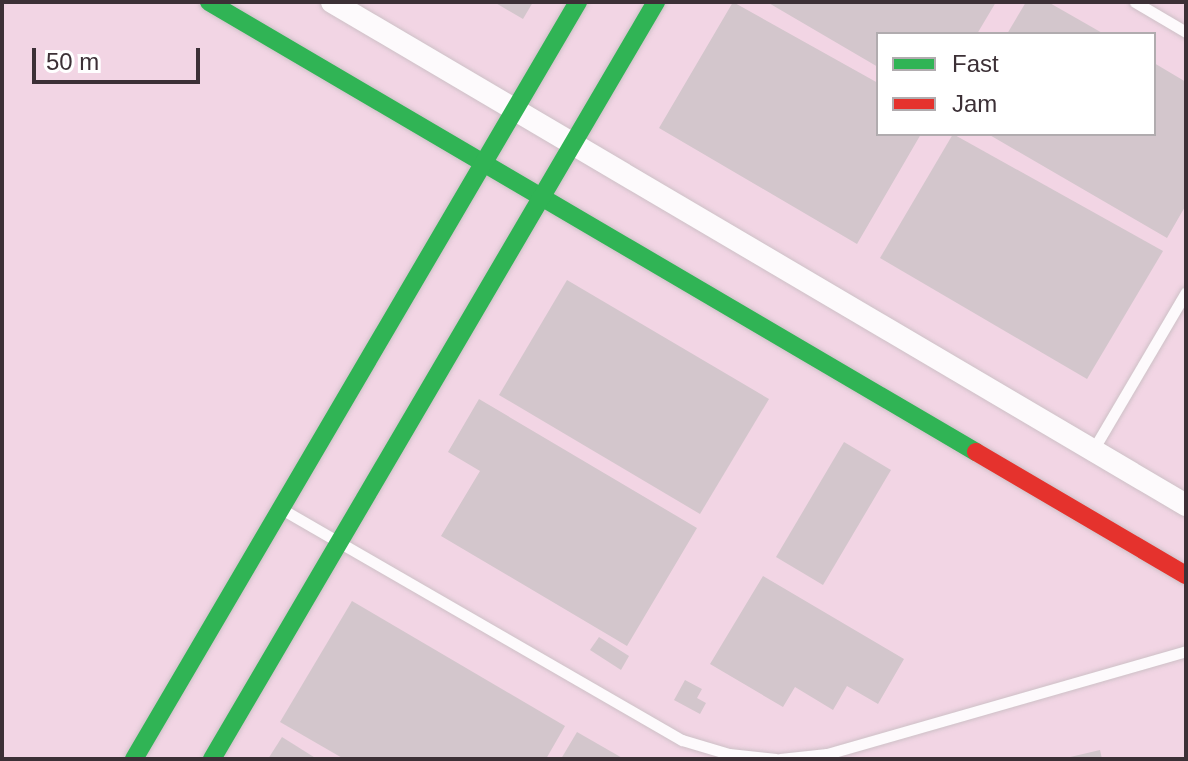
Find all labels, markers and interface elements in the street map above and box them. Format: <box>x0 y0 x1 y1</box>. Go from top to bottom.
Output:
scale bar <box>36 32 204 82</box>
legend <box>876 32 1156 136</box>
text: 50 m <box>46 48 99 75</box>
text: Fast <box>952 50 999 77</box>
text: Jam <box>952 90 997 117</box>

